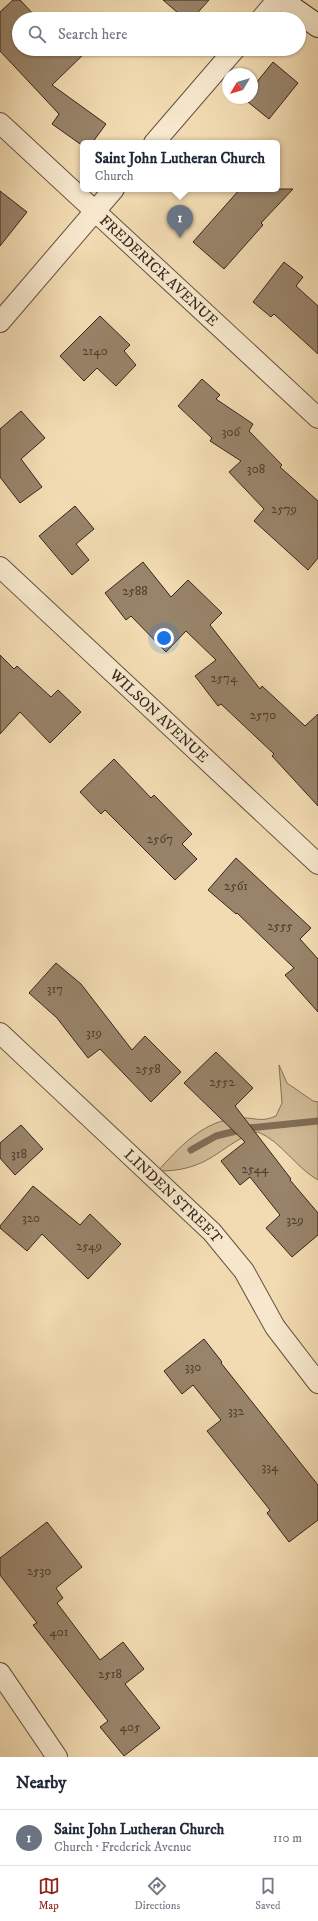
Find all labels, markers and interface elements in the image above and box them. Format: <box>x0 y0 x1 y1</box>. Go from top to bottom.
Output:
search box <box>12 12 306 56</box>
icon: search <box>26 23 48 45</box>
text: Search here <box>58 25 127 44</box>
north arrow <box>222 68 258 104</box>
popup <box>80 140 280 192</box>
text: Saint John Lutheran Church <box>95 149 265 168</box>
text: Church <box>95 168 134 184</box>
pin: 1 <box>167 205 193 238</box>
street label: FREDERICK AVENUE <box>96 211 223 331</box>
house number: 2140 <box>82 343 108 359</box>
house number: 306 <box>222 424 242 440</box>
house number: 308 <box>247 461 265 477</box>
house number: 2579 <box>271 501 297 517</box>
house number: 2588 <box>122 583 148 599</box>
your location <box>154 628 174 648</box>
street label: WILSON AVENUE <box>105 664 213 767</box>
house number: 2574 <box>211 670 238 686</box>
house number: 2570 <box>250 707 276 723</box>
house number: 2567 <box>147 831 173 847</box>
house number: 2561 <box>224 878 248 894</box>
house number: 2555 <box>267 918 293 934</box>
house number: 317 <box>47 981 63 997</box>
house number: 319 <box>86 1025 102 1041</box>
house number: 2558 <box>135 1061 161 1077</box>
house number: 2552 <box>209 1074 235 1090</box>
street label: LINDEN STREET <box>120 1145 227 1247</box>
house number: 318 <box>11 1146 27 1162</box>
house number: 2544 <box>241 1161 269 1177</box>
house number: 320 <box>22 1210 40 1226</box>
house number: 329 <box>286 1212 304 1228</box>
house number: 2549 <box>76 1238 102 1254</box>
house number: 330 <box>185 1359 201 1375</box>
house number: 332 <box>228 1403 245 1419</box>
house number: 334 <box>261 1459 279 1475</box>
house number: 2530 <box>27 1563 51 1579</box>
house number: 401 <box>49 1624 69 1640</box>
house number: 2518 <box>98 1666 122 1682</box>
house number: 405 <box>120 1719 141 1735</box>
text: Nearby <box>16 1772 66 1794</box>
text: Saint John Lutheran Church <box>54 1820 224 1839</box>
text: 1 <box>27 1830 31 1846</box>
text: 110 m <box>273 1830 302 1846</box>
text: Church · Frederick Avenue <box>54 1839 192 1855</box>
tab: Map <box>38 1875 60 1913</box>
tab: Directions <box>135 1875 180 1913</box>
tab: Saved <box>255 1875 280 1913</box>

